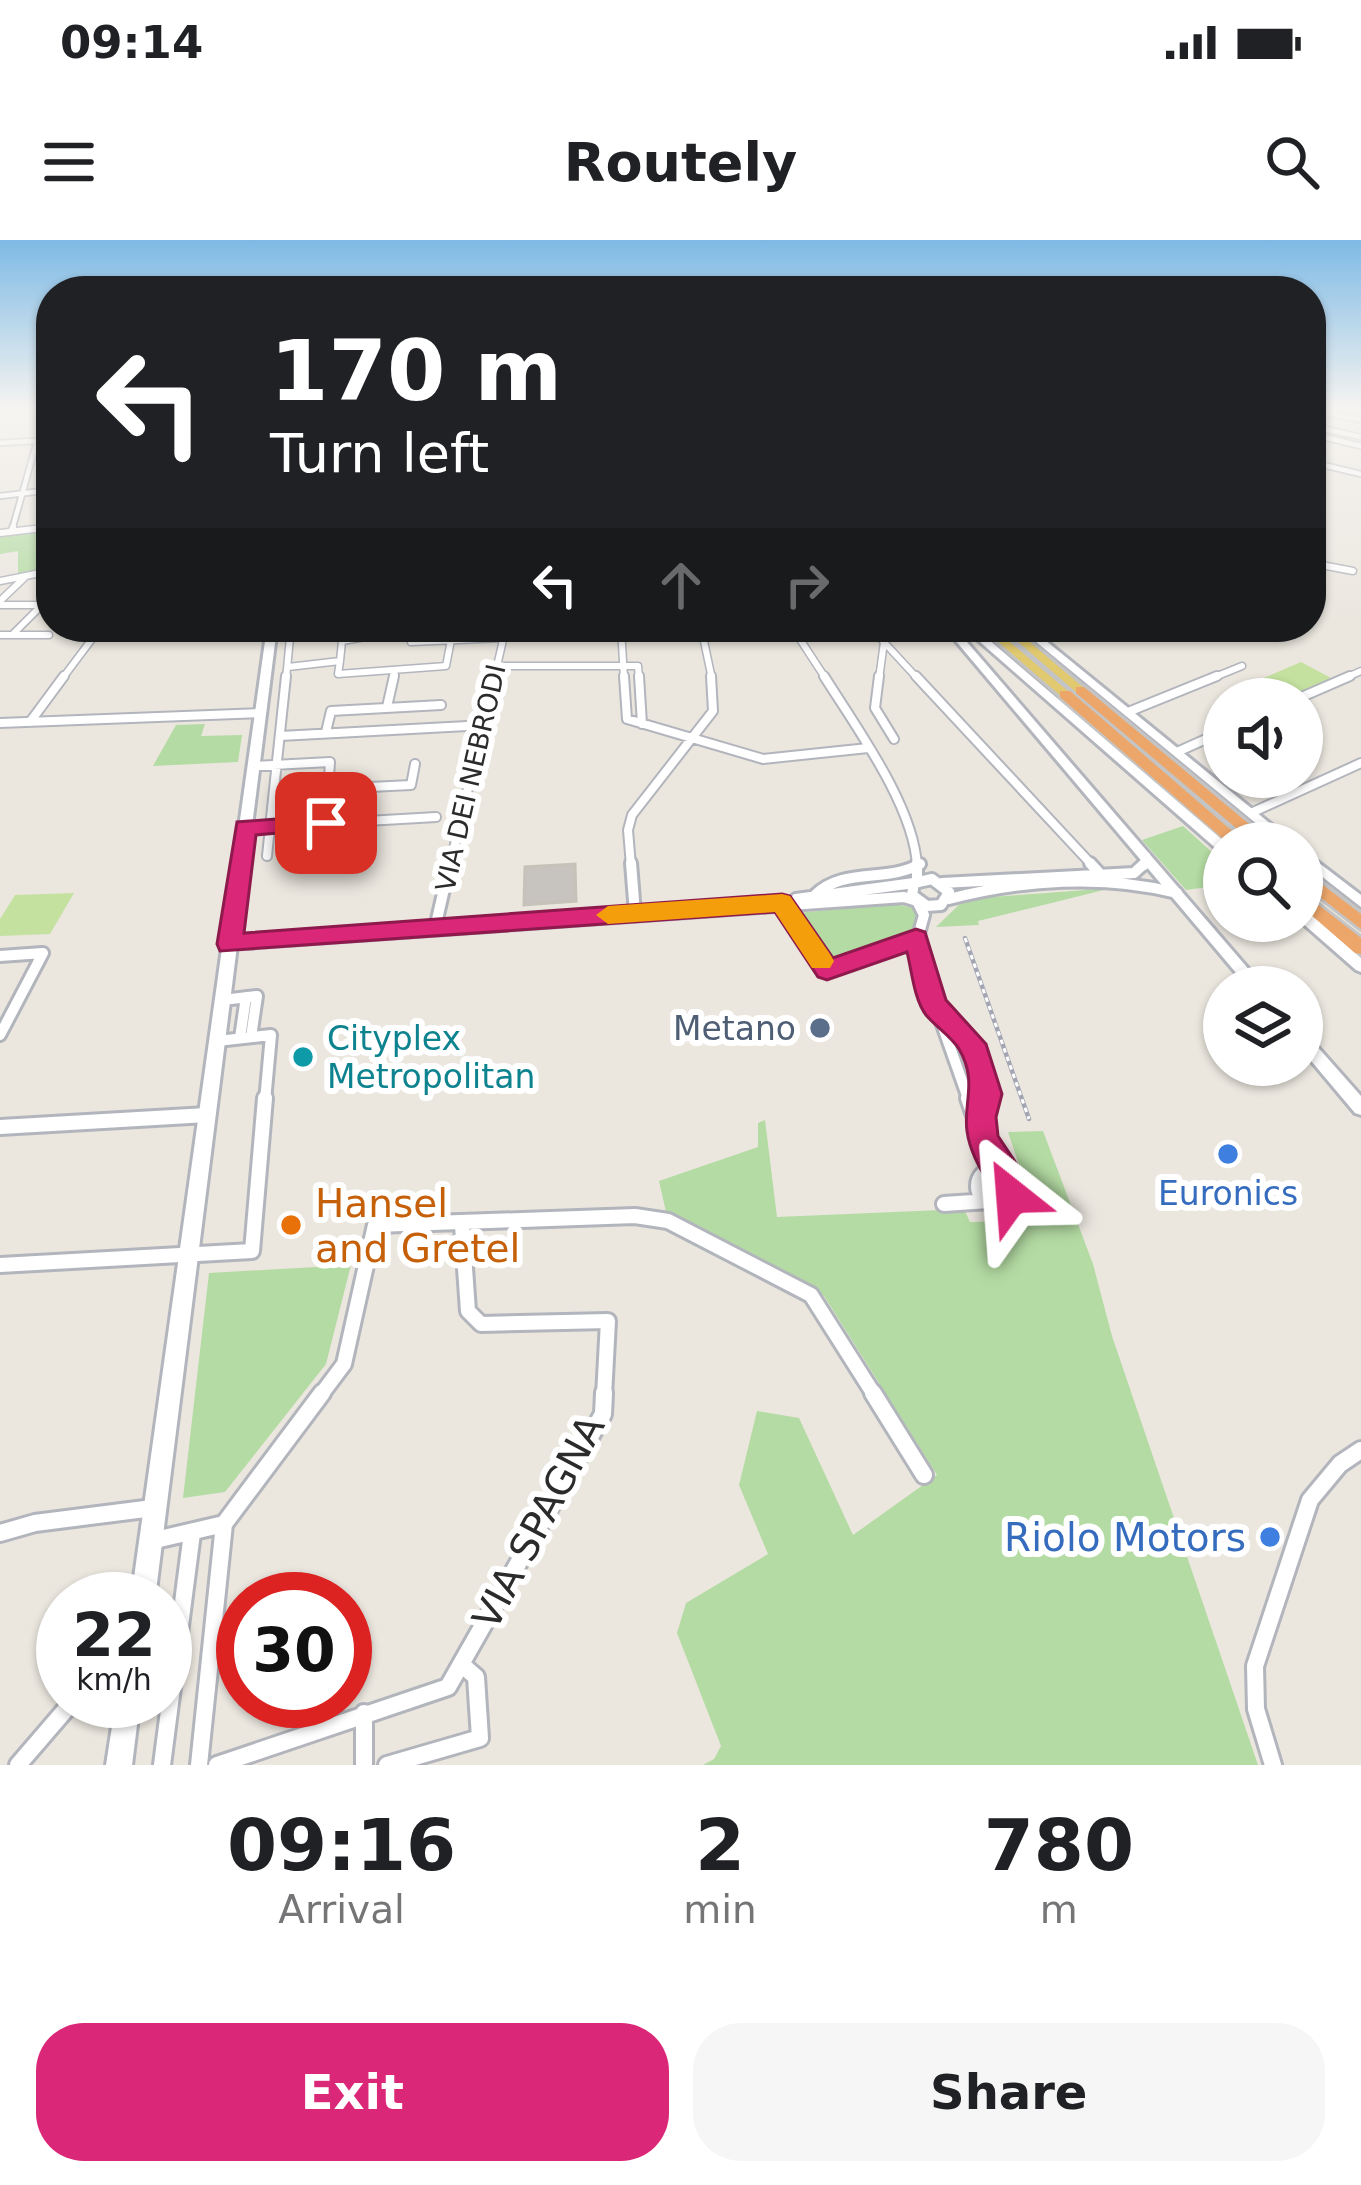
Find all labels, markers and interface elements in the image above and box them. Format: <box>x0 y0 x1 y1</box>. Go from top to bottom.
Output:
text: 09:14 <box>60 16 203 69</box>
icon: menu <box>36 129 102 195</box>
icon: search <box>1259 129 1325 195</box>
text: Routely <box>564 131 797 194</box>
text: 170 m <box>270 322 562 420</box>
icon: left <box>72 324 228 480</box>
text: Turn left <box>270 422 489 485</box>
icon: left <box>522 552 588 618</box>
icon: ahead <box>648 552 714 618</box>
icon: right <box>774 552 840 618</box>
street label: VIA DEI NEBRODI <box>429 661 512 895</box>
map controls <box>1203 678 1323 1086</box>
button: sound <box>1203 678 1323 798</box>
pin <box>275 772 377 874</box>
icon: arrive <box>293 790 359 856</box>
button: search <box>1203 822 1323 942</box>
button: layers <box>1203 966 1323 1086</box>
place label: Metano <box>673 1009 796 1048</box>
marker: Metano <box>807 1015 833 1041</box>
place label: Cityplex Metropolitan <box>327 1019 535 1096</box>
marker: Cityplex Metropolitan <box>290 1044 316 1070</box>
position arrow <box>949 1133 1075 1259</box>
marker: Euronics <box>1215 1141 1241 1167</box>
place label: Euronics <box>1158 1174 1298 1213</box>
place label: Hansel and Gretel <box>315 1181 520 1271</box>
marker: Hansel and Gretel <box>278 1212 304 1238</box>
street label: VIA SPAGNA <box>463 1408 614 1637</box>
place label: Riolo Motors <box>1004 1515 1246 1560</box>
marker: Riolo Motors <box>1257 1524 1283 1550</box>
speed limit sign: 30 <box>216 1572 372 1728</box>
text: 22 <box>72 1600 156 1670</box>
text: km/h <box>76 1662 152 1697</box>
text: 09:16 <box>227 1803 456 1887</box>
text: 2 <box>695 1803 745 1887</box>
text: 780 <box>984 1803 1134 1887</box>
text: Arrival <box>278 1887 405 1932</box>
text: min <box>683 1887 757 1932</box>
text: m <box>1040 1887 1078 1932</box>
button: Exit <box>36 2023 669 2161</box>
button: Share <box>693 2023 1325 2161</box>

